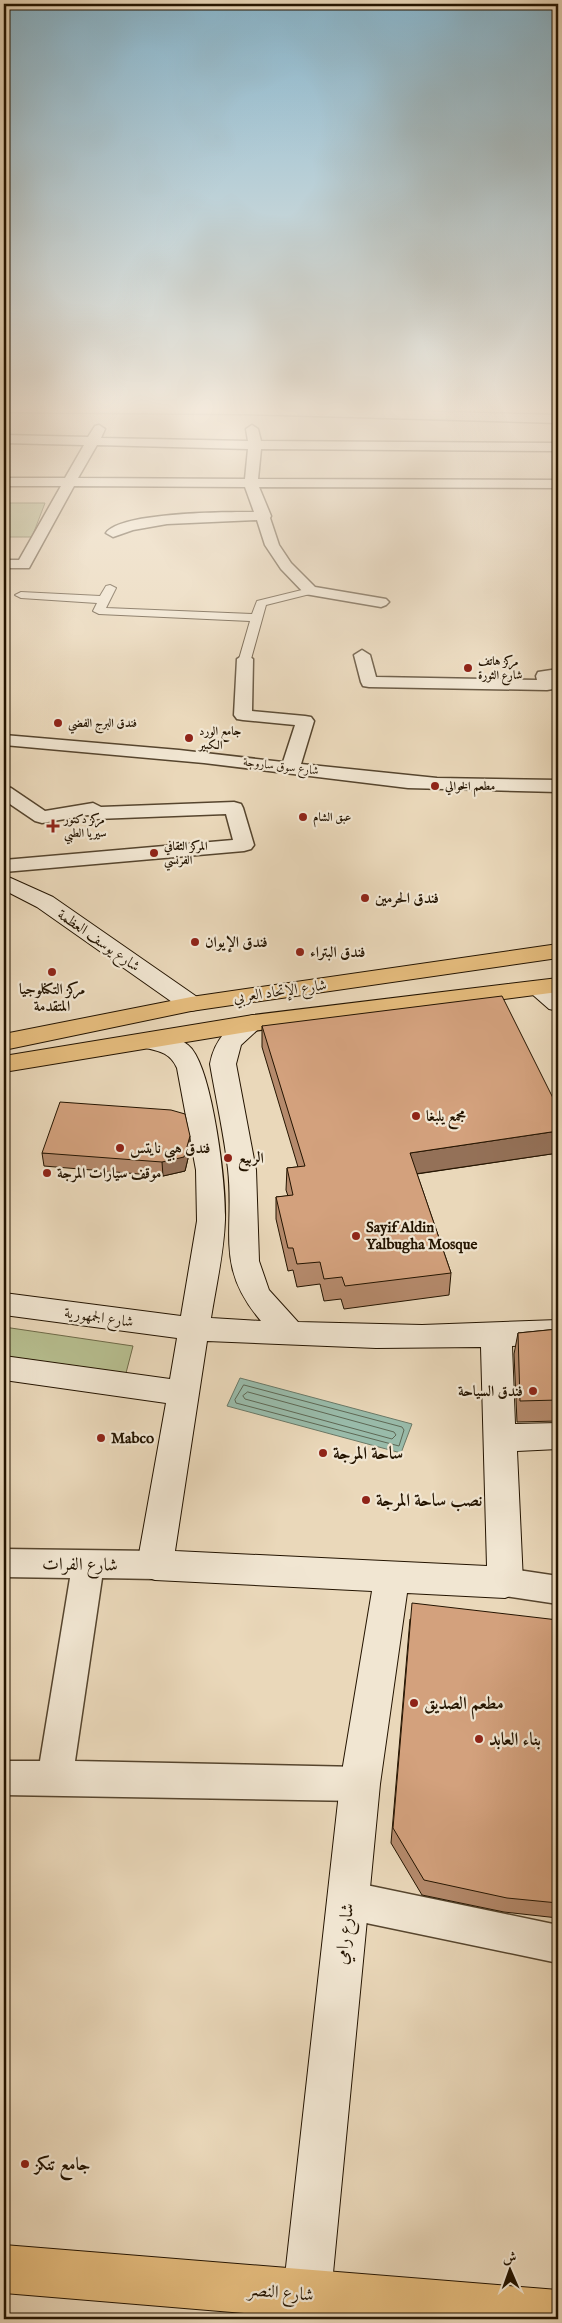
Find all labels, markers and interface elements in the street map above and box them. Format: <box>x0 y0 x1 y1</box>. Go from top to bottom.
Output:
place label: مركز هاتف شارع الثورة <box>478 654 523 686</box>
marker: مركز هاتف شارع الثورة <box>462 662 474 674</box>
place label: فندق البرج الفضي <box>68 716 137 734</box>
marker: فندق البرج الفضي <box>52 717 64 729</box>
place label: جامع الورد الكبير <box>197 724 241 753</box>
marker: جامع الورد الكبير <box>183 732 195 744</box>
street label: شارع سوق ساروجة <box>242 754 320 782</box>
place label: مطعم الخوالي <box>444 779 495 797</box>
marker: مطعم الخوالي <box>429 780 441 792</box>
place label: عبق الشام <box>313 810 352 828</box>
marker: عبق الشام <box>297 811 309 823</box>
place label: مركز دكتور سيريا الطبي <box>62 812 107 845</box>
marker: مركز دكتور سيريا الطبي <box>46 819 60 833</box>
place label: المركز الثقافي الفرنسي <box>163 839 208 871</box>
marker: المركز الثقافي الفرنسي <box>148 847 160 859</box>
place label: فندق الحرمين <box>375 889 439 908</box>
marker: فندق الحرمين <box>359 892 371 904</box>
street label: شارع يوسف العظمة <box>52 905 144 978</box>
place label: فندق الإيوان <box>205 933 268 953</box>
marker: فندق الإيوان <box>189 936 201 948</box>
place label: فندق البتراء <box>310 943 365 962</box>
marker: فندق البتراء <box>294 946 306 958</box>
marker: مركز التكنلوجيا المتقدمة <box>46 966 58 978</box>
street label: شارع الإتحاد العربي <box>232 976 328 1010</box>
place label: مركز التكنلوجيا المتقدمة <box>19 980 85 1016</box>
place label: مجمع يلبغا <box>426 1107 466 1130</box>
marker: مجمع يلبغا <box>410 1110 422 1122</box>
place label: فندق هبي نايتس <box>130 1139 211 1162</box>
marker: فندق هبي نايتس <box>114 1142 126 1154</box>
place label: الربيع <box>238 1149 264 1172</box>
marker: الربيع <box>222 1152 234 1164</box>
place label: موقف سيارات المرجة <box>57 1164 161 1183</box>
marker: موقف سيارات المرجة <box>41 1167 53 1179</box>
place label: Sayif Aldin Yalbugha Mosque <box>366 1218 477 1254</box>
marker: Sayif Aldin Yalbugha Mosque <box>350 1230 362 1242</box>
street label: شارع الجمهورية <box>63 1303 135 1335</box>
place label: فندق السياحة <box>458 1382 523 1401</box>
marker: فندق السياحة <box>527 1385 539 1397</box>
place label: Mabco <box>111 1429 154 1448</box>
marker: Mabco <box>95 1432 107 1444</box>
place label: ساحة المرجة <box>333 1443 403 1466</box>
marker: ساحة المرجة <box>317 1447 329 1459</box>
place label: نصب ساحة المرجة <box>376 1490 482 1513</box>
marker: نصب ساحة المرجة <box>360 1494 372 1506</box>
street label: شارع الفرات <box>42 1553 118 1580</box>
place label: مطعم الصديق <box>424 1693 504 1720</box>
marker: مطعم الصديق <box>408 1697 420 1709</box>
place label: بناء العابد <box>489 1729 541 1752</box>
marker: بناء العابد <box>473 1733 485 1745</box>
street label: شارع رامي <box>331 1902 362 1966</box>
place label: جامع تنكز <box>33 2154 91 2181</box>
marker: جامع تنكز <box>19 2158 31 2170</box>
north arrow <box>484 2246 534 2296</box>
text: ش <box>502 2249 517 2267</box>
street label: شارع النصر <box>245 2279 315 2310</box>

